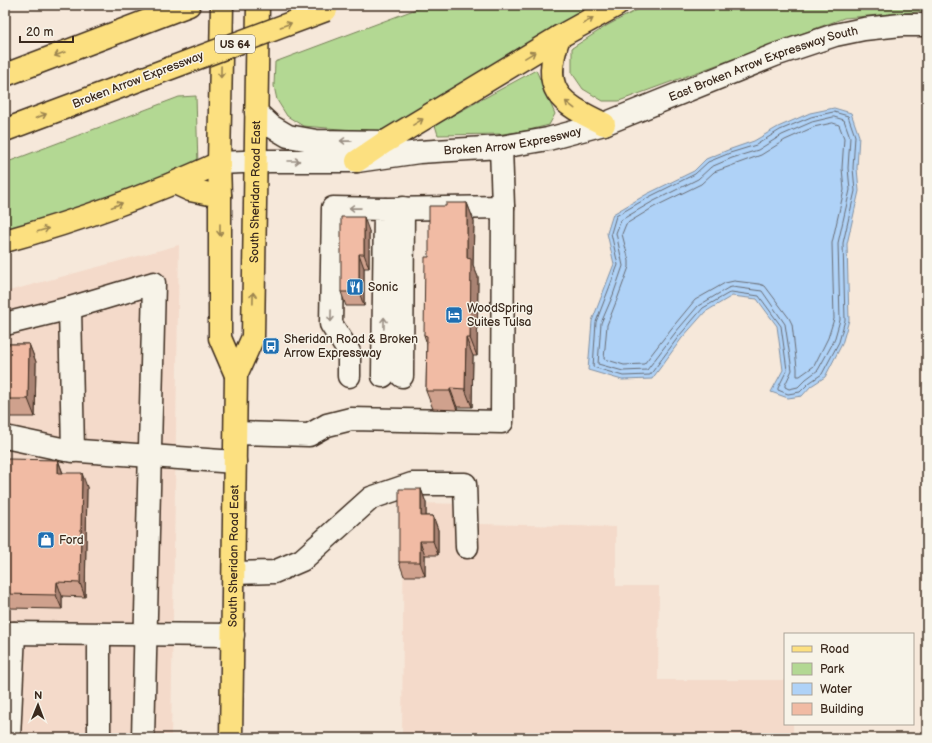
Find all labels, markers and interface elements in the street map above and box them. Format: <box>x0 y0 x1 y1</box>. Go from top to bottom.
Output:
one-way arrow <box>582 17 594 25</box>
scale bar <box>20 18 73 44</box>
one-way arrow <box>279 20 291 28</box>
street label: East Broken Arrow Expressway South <box>666 23 859 105</box>
text: 20 m <box>26 25 53 40</box>
road number: US 64 <box>215 35 255 53</box>
street label: Broken Arrow Expressway <box>70 48 206 112</box>
one-way arrow <box>54 50 66 58</box>
one-way arrow <box>524 51 536 59</box>
one-way arrow <box>217 65 225 78</box>
one-way arrow <box>565 101 576 110</box>
one-way arrow <box>35 112 47 120</box>
one-way arrow <box>412 118 424 126</box>
street label: South Sheridan Road East <box>247 120 264 263</box>
street label: Broken Arrow Expressway <box>443 123 584 158</box>
one-way arrow <box>340 137 353 145</box>
one-way arrow <box>287 157 300 165</box>
one-way arrow <box>111 200 123 208</box>
one-way arrow <box>349 204 362 212</box>
one-way arrow <box>216 223 224 236</box>
one-way arrow <box>36 226 49 233</box>
restaurant icon: Sonic <box>345 277 365 297</box>
place label: Sonic <box>368 280 398 295</box>
one-way arrow <box>249 292 257 305</box>
place label: WoodSpring Suites Tulsa <box>467 301 533 330</box>
hotel icon: WoodSpring Suites Tulsa <box>444 305 464 325</box>
one-way arrow <box>327 309 335 322</box>
one-way arrow <box>380 317 388 330</box>
place label: Sheridan Road & Broken Arrow Expressway <box>284 332 418 361</box>
bus stop icon: Sheridan Road & Broken Arrow Expressway <box>261 336 281 356</box>
street label: South Sheridan Road East <box>225 484 242 627</box>
shop icon: Ford <box>36 530 56 550</box>
place label: Ford <box>59 533 84 548</box>
legend <box>784 633 914 725</box>
text: Road <box>820 642 849 657</box>
text: Park <box>820 662 844 677</box>
text: Water <box>820 682 852 697</box>
north arrow <box>18 685 58 725</box>
text: N <box>34 689 42 702</box>
text: Building <box>820 702 864 717</box>

